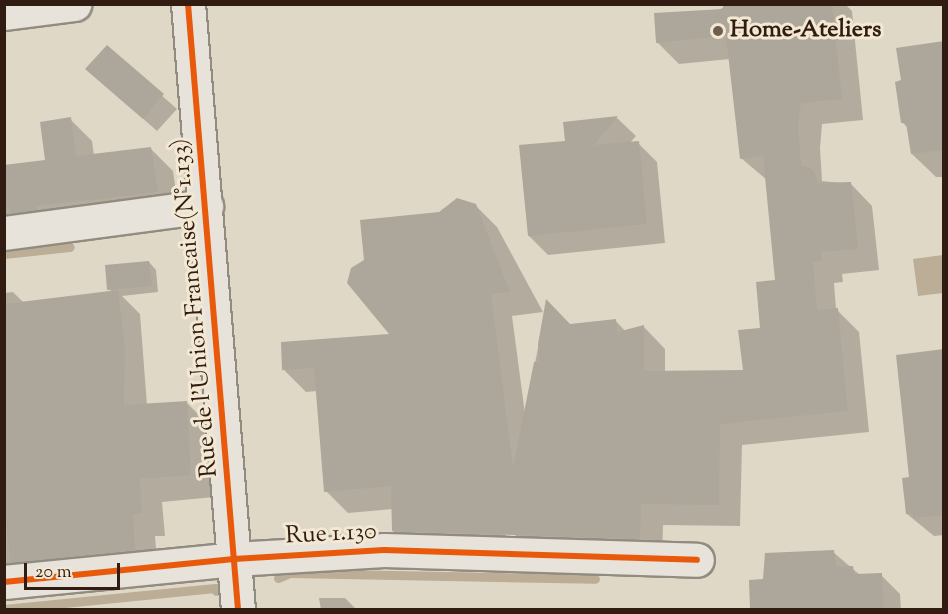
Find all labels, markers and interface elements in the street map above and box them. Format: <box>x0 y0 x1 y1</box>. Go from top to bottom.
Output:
place label: Home-Ateliers <box>730 17 881 45</box>
marker: Home-Ateliers <box>711 24 725 38</box>
street label: Rue de l'Union Francaise(N°1.133) <box>167 137 225 479</box>
street label: Rue 1.130 <box>285 518 377 552</box>
scale bar <box>27 551 123 589</box>
text: 20 m <box>35 560 72 586</box>

